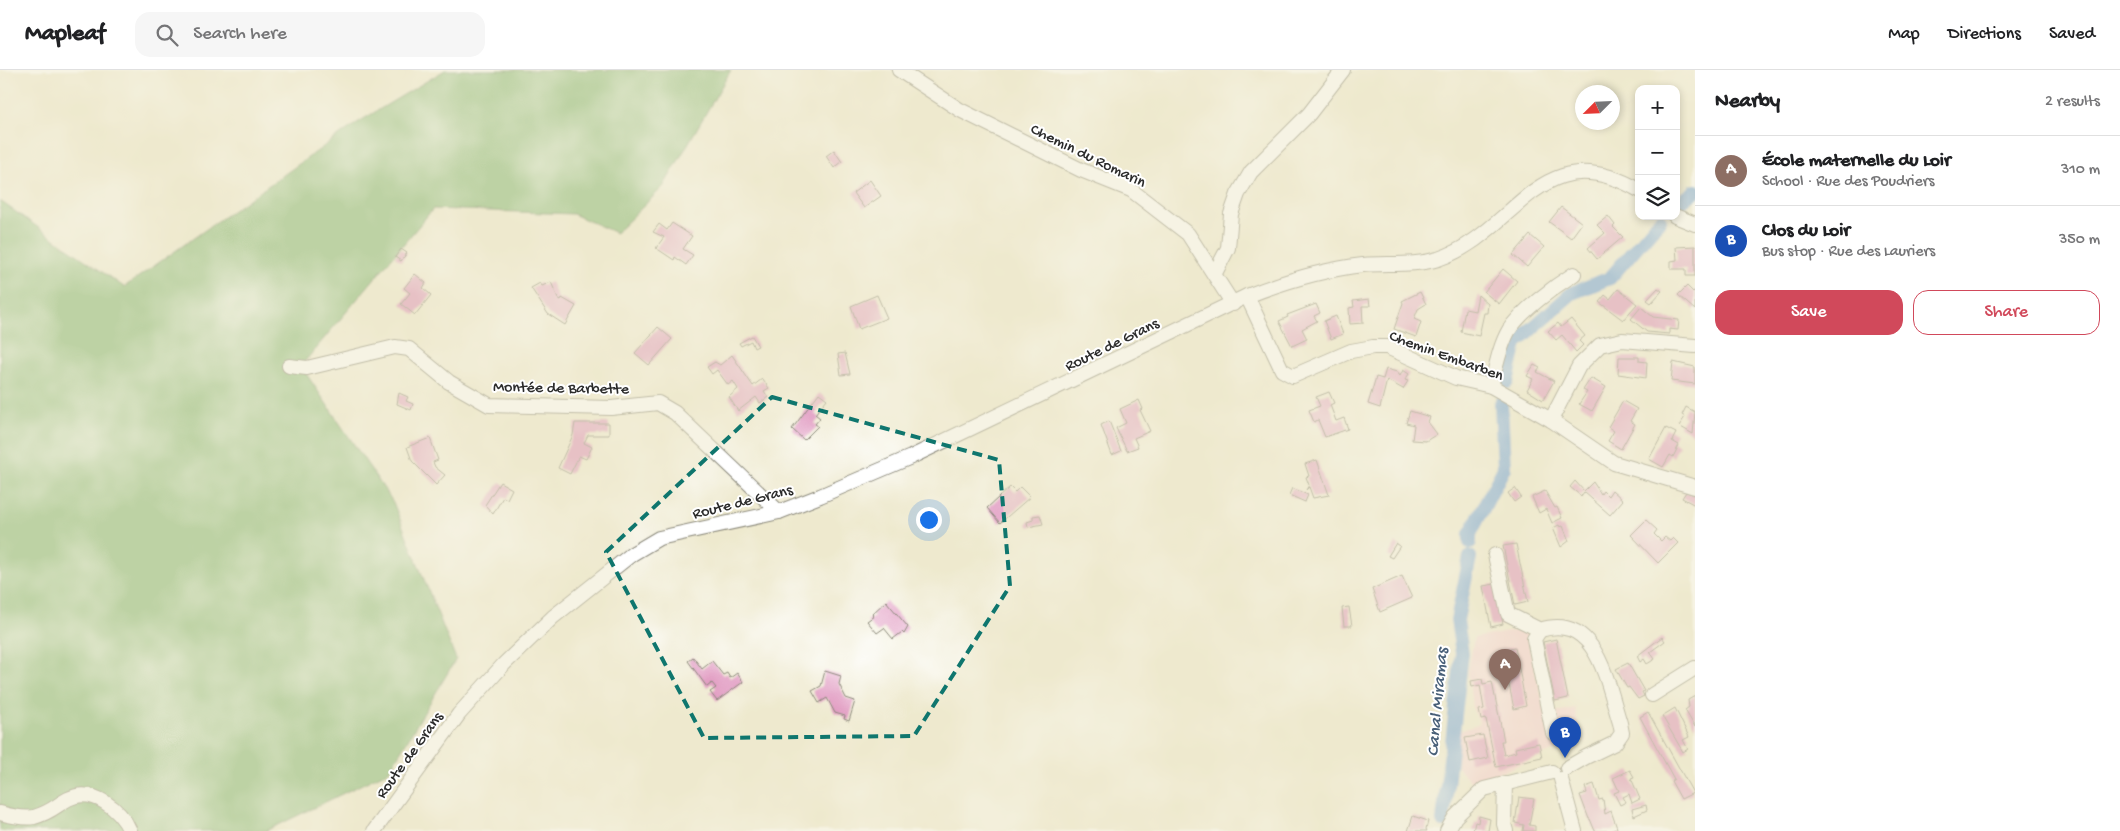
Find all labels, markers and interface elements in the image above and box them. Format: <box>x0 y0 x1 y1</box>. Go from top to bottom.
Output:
search box <box>135 12 485 57</box>
text: Mapleaf <box>25 20 105 49</box>
icon: search <box>153 21 181 49</box>
text: Search here <box>193 23 287 46</box>
text: Map <box>1888 24 1920 45</box>
text: Directions <box>1948 24 2021 45</box>
text: Saved <box>2049 24 2095 45</box>
north arrow <box>1575 85 1620 130</box>
map controls <box>1635 85 1680 220</box>
button: + <box>1635 85 1680 130</box>
text: Nearby <box>1715 90 1780 115</box>
text: 2 results <box>2045 93 2100 112</box>
street label: Chemin du Romarin <box>1027 121 1149 193</box>
button: − <box>1635 130 1680 175</box>
text: École maternelle du Loir <box>1762 150 1951 173</box>
text: A <box>1726 161 1736 180</box>
text: 310 m <box>2061 161 2100 180</box>
text: School · Rue des Poudriers <box>1762 173 1934 192</box>
button: layers <box>1635 175 1680 220</box>
text: Clos du Loir <box>1762 220 1850 243</box>
text: B <box>1727 231 1735 250</box>
text: 350 m <box>2059 231 2100 250</box>
text: Bus stop · Rue des Lauriers <box>1762 243 1935 262</box>
button: Save <box>1715 290 1903 335</box>
button: Share <box>1913 290 2100 335</box>
street label: Route de Grans <box>1062 315 1164 377</box>
street label: Chemin Embarben <box>1386 328 1506 387</box>
street label: Montée de Barbette <box>493 379 630 400</box>
street label: Route de Grans <box>691 482 796 525</box>
your location <box>916 507 942 533</box>
water label: Canal Miramas <box>1423 645 1454 757</box>
pin: A <box>1489 649 1521 690</box>
street label: Route de Grans <box>373 708 449 803</box>
pin: B <box>1549 717 1581 758</box>

